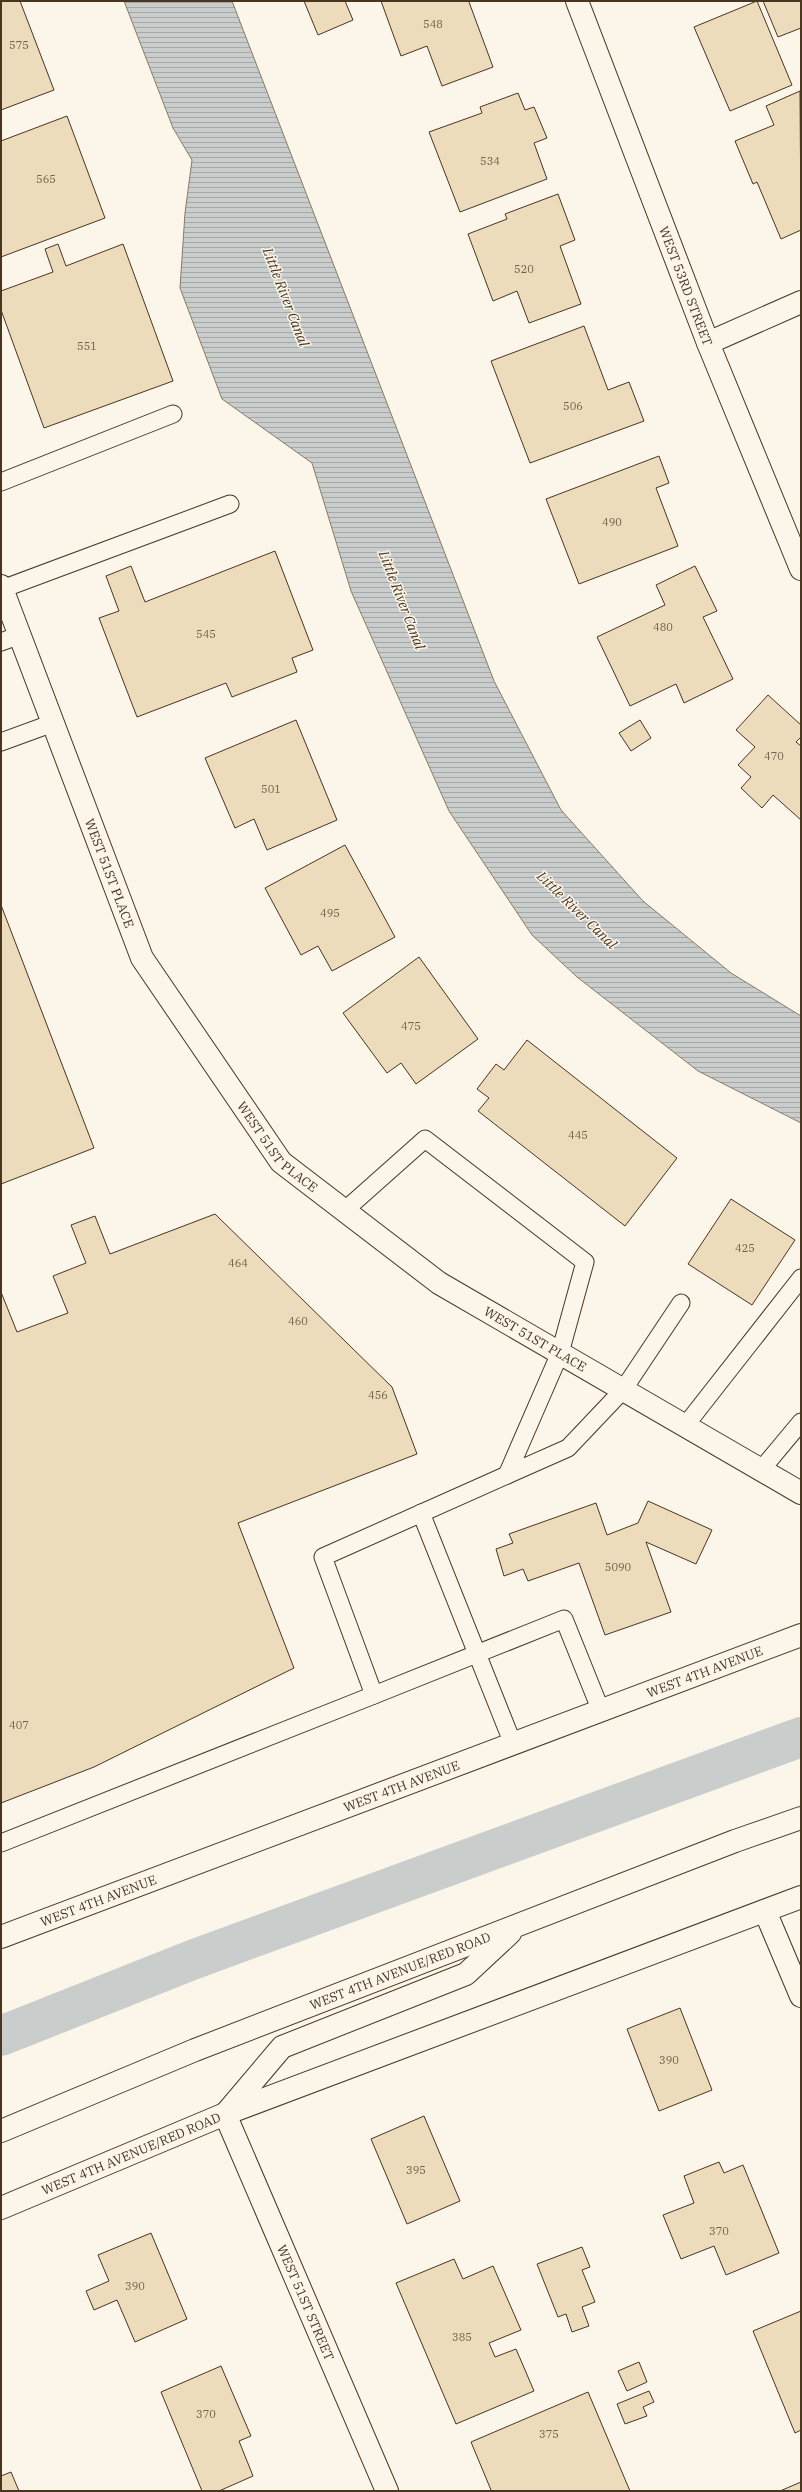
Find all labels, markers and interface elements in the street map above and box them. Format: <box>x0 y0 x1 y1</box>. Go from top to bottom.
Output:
house number: 548 <box>423 17 443 31</box>
house number: 575 <box>9 38 29 52</box>
house number: 534 <box>480 154 500 168</box>
house number: 565 <box>36 172 56 186</box>
street label: WEST 53RD STREET <box>656 224 717 348</box>
water label: Little River Canal <box>259 244 314 350</box>
house number: 520 <box>514 262 534 276</box>
house number: 551 <box>77 339 97 353</box>
house number: 506 <box>563 399 583 413</box>
house number: 490 <box>602 515 622 529</box>
water label: Little River Canal <box>375 547 430 653</box>
house number: 480 <box>653 620 673 634</box>
house number: 545 <box>196 627 216 641</box>
house number: 470 <box>764 749 784 763</box>
house number: 501 <box>261 782 281 796</box>
street label: WEST 51ST PLACE <box>81 816 138 930</box>
water label: Little River Canal <box>532 867 622 954</box>
house number: 495 <box>320 906 340 920</box>
house number: 475 <box>401 1019 421 1033</box>
street label: WEST 51ST PLACE <box>234 1098 321 1196</box>
house number: 445 <box>568 1128 588 1142</box>
house number: 425 <box>735 1241 755 1255</box>
house number: 464 <box>228 1256 248 1270</box>
street label: WEST 51ST PLACE <box>481 1302 590 1375</box>
house number: 460 <box>288 1314 308 1328</box>
house number: 456 <box>368 1388 388 1402</box>
house number: 5090 <box>605 1560 632 1574</box>
street label: WEST 4TH AVENUE <box>644 1642 765 1701</box>
house number: 407 <box>9 1718 29 1732</box>
street label: WEST 4TH AVENUE <box>341 1756 462 1815</box>
street label: WEST 4TH AVENUE <box>38 1871 159 1930</box>
street label: WEST 4TH AVENUE/RED ROAD <box>307 1928 493 2013</box>
house number: 390 <box>659 2053 679 2067</box>
street label: WEST 4TH AVENUE/RED ROAD <box>39 2108 223 2199</box>
house number: 395 <box>406 2163 426 2177</box>
house number: 370 <box>709 2224 729 2238</box>
street label: WEST 51ST STREET <box>274 2242 339 2363</box>
house number: 390 <box>125 2279 145 2293</box>
house number: 385 <box>452 2330 472 2344</box>
house number: 370 <box>196 2407 216 2421</box>
house number: 375 <box>539 2427 559 2441</box>

